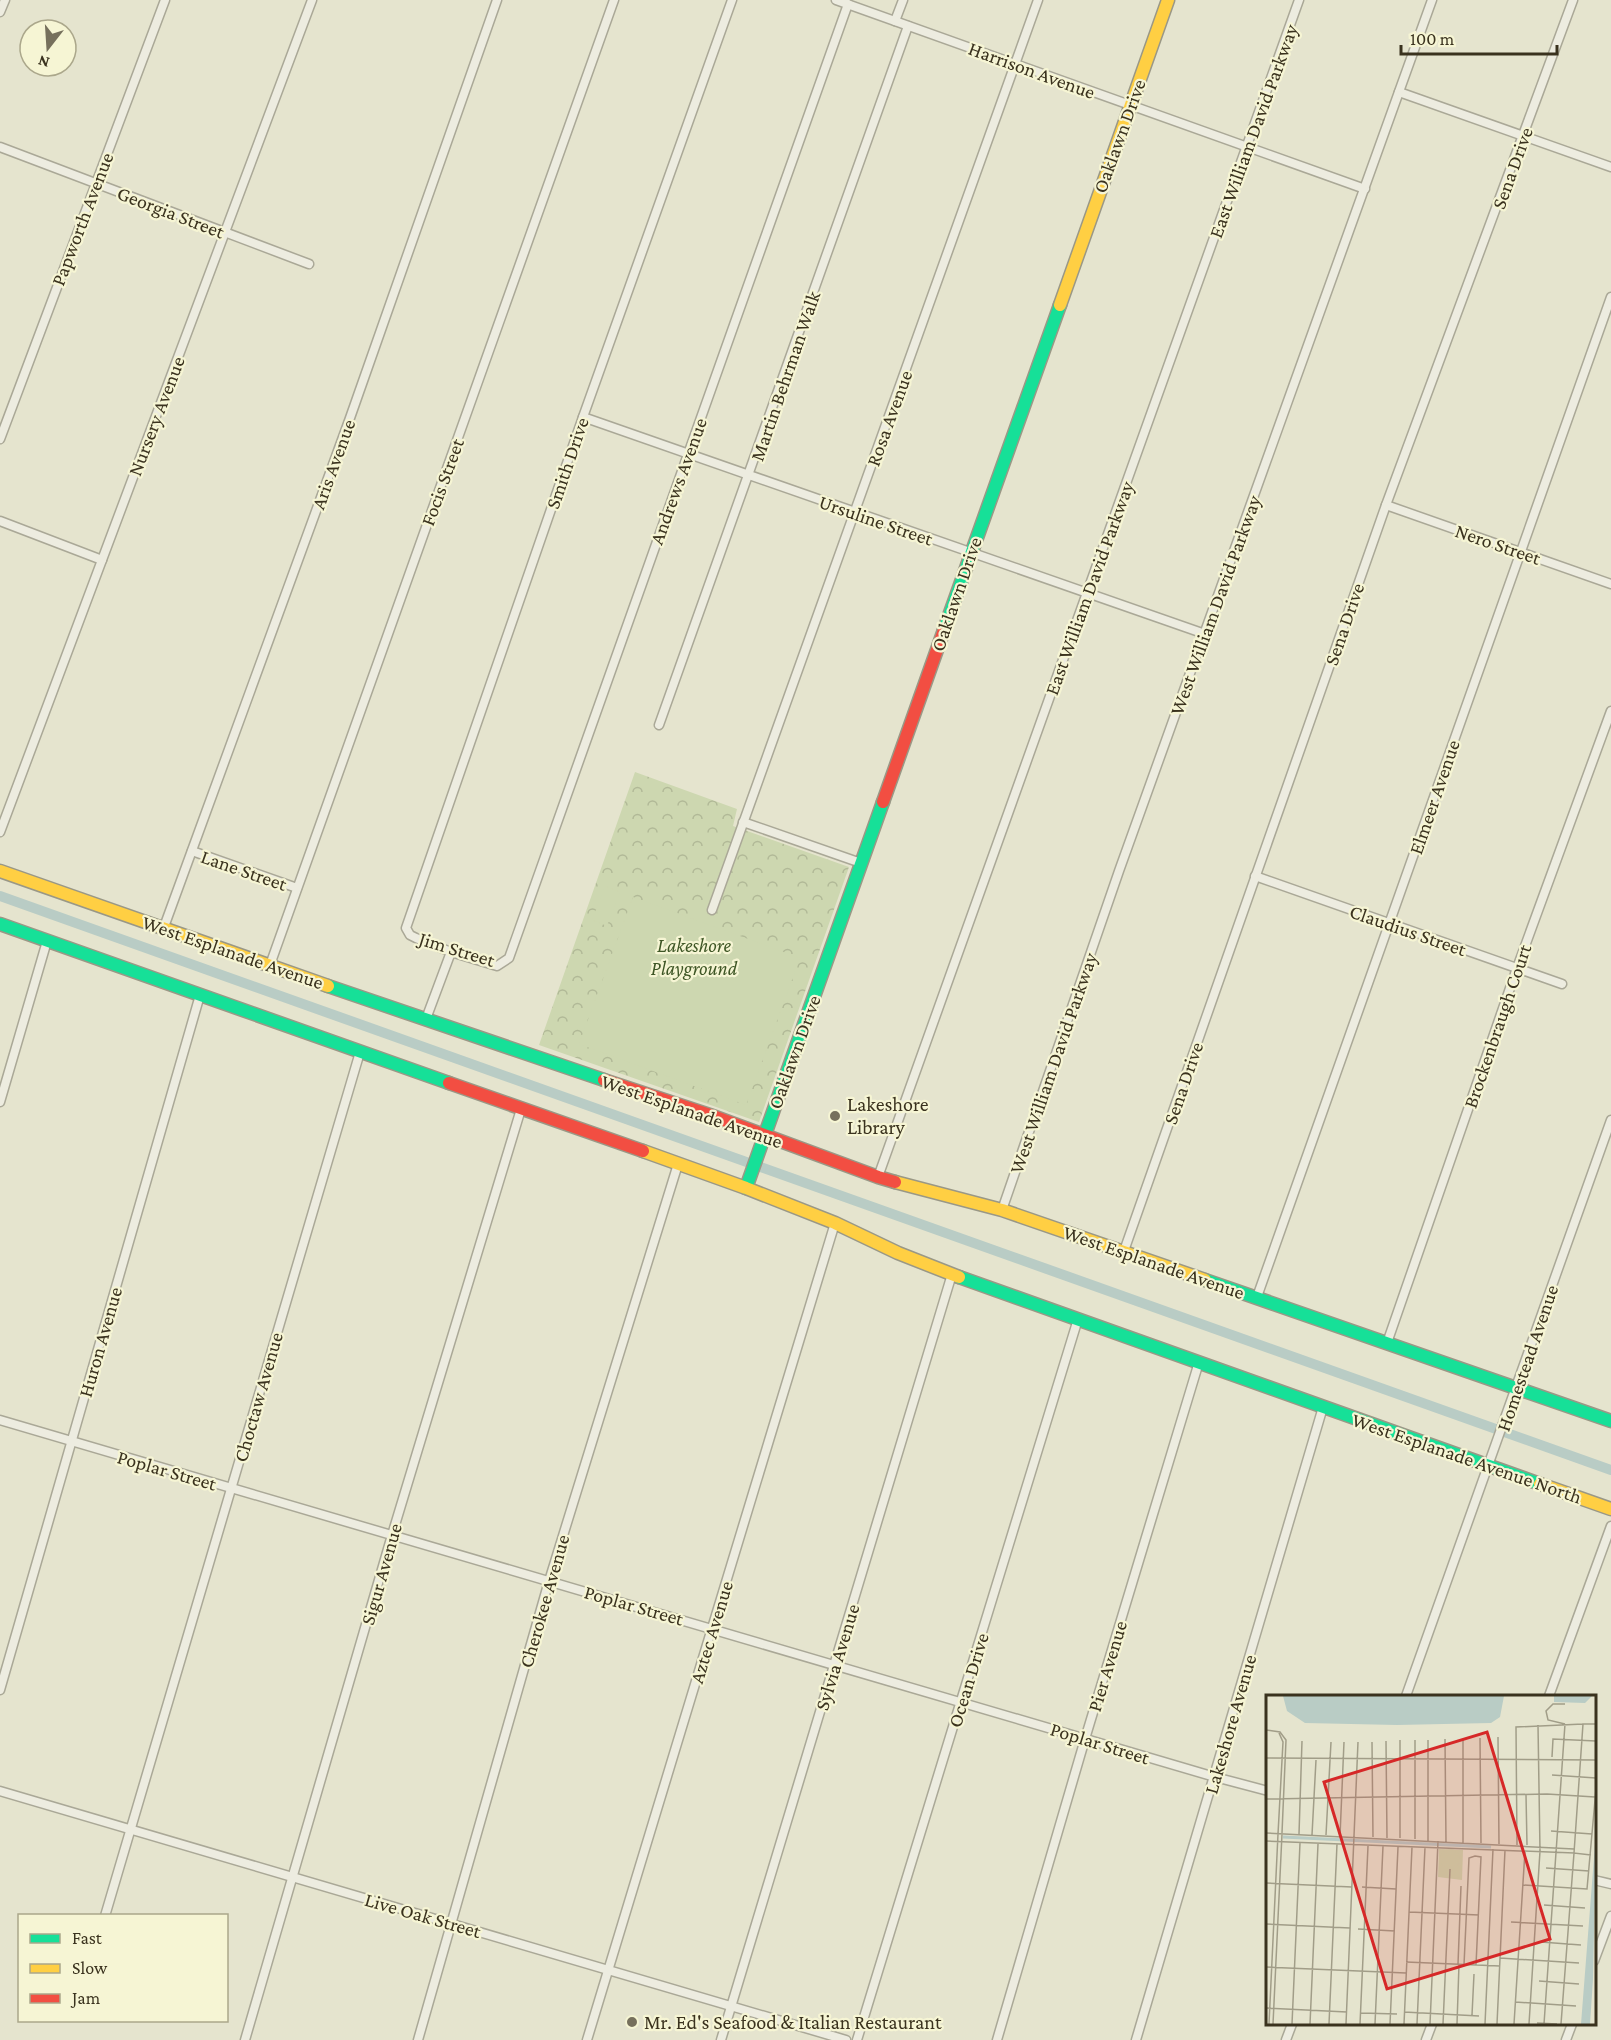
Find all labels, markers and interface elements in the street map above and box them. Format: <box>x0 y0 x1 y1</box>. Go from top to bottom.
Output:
north arrow <box>18 18 78 78</box>
scale bar <box>1401 18 1557 56</box>
street label: East William David Parkway <box>1204 20 1303 241</box>
text: 100 m <box>1410 29 1455 49</box>
street label: Harrison Avenue <box>966 37 1098 103</box>
text: N <box>36 52 51 72</box>
street label: Oaklawn Drive <box>1088 76 1150 196</box>
street label: Sena Drive <box>1487 124 1537 212</box>
street label: Papworth Avenue <box>46 149 119 289</box>
street label: Georgia Street <box>114 182 228 244</box>
street label: Martin Behrman Walk <box>746 288 825 464</box>
street label: Nursery Avenue <box>123 353 190 479</box>
street label: Rosa Avenue <box>861 367 917 469</box>
street label: Smith Drive <box>541 414 593 512</box>
street label: Andrews Avenue <box>645 414 711 547</box>
street label: Aris Avenue <box>307 416 360 512</box>
street label: Focis Street <box>416 435 468 529</box>
street label: East William David Parkway <box>1040 477 1139 698</box>
street label: Ursuline Street <box>816 490 936 550</box>
street label: West William David Parkway <box>1165 491 1266 718</box>
street label: Nero Street <box>1452 519 1544 569</box>
street label: Oaklawn Drive <box>926 534 986 654</box>
street label: Sena Drive <box>1320 580 1368 668</box>
street label: Elmeer Avenue <box>1404 737 1464 857</box>
street label: Lane Street <box>198 845 290 895</box>
street label: Claudius Street <box>1347 900 1469 960</box>
street label: West Esplanade Avenue <box>139 911 327 994</box>
street label: Jim Street <box>414 926 498 972</box>
park label: Lakeshore Playground <box>651 934 738 980</box>
street label: Brockenbraugh Court <box>1459 941 1536 1111</box>
street label: West William David Parkway <box>1005 949 1102 1177</box>
street label: Oaklawn Drive <box>763 992 825 1112</box>
street label: Sena Drive <box>1159 1039 1207 1127</box>
street label: West Esplanade Avenue <box>598 1070 786 1153</box>
place label: Lakeshore Library <box>847 1093 929 1139</box>
marker: Lakeshore Library <box>828 1109 842 1123</box>
street label: West Esplanade Avenue <box>1060 1221 1248 1304</box>
street label: Homestead Avenue <box>1492 1282 1562 1434</box>
street label: Huron Avenue <box>74 1284 126 1400</box>
street label: Choctaw Avenue <box>229 1329 287 1464</box>
street label: West Esplanade Avenue North <box>1349 1408 1585 1509</box>
street label: Poplar Street <box>115 1445 220 1496</box>
street label: Sigur Avenue <box>356 1520 407 1628</box>
street label: Cherokee Avenue <box>514 1532 574 1670</box>
street label: Aztec Avenue <box>685 1578 737 1686</box>
street label: Poplar Street <box>582 1580 687 1631</box>
street label: Sylvia Avenue <box>810 1601 865 1713</box>
street label: Pier Avenue <box>1083 1618 1131 1714</box>
street label: Ocean Drive <box>943 1630 993 1730</box>
street label: Lakeshore Avenue <box>1200 1652 1260 1796</box>
inset map <box>1266 1695 1596 2025</box>
street label: Poplar Street <box>1048 1718 1152 1770</box>
street label: Live Oak Street <box>362 1888 484 1942</box>
legend <box>18 1914 228 2022</box>
text: Fast <box>72 1928 103 1948</box>
text: Slow <box>72 1958 108 1978</box>
text: Jam <box>70 1988 101 2008</box>
place label: Mr. Ed's Seafood & Italian Restaurant <box>644 2011 942 2033</box>
marker: Mr. Ed's Seafood & Italian Restaurant <box>625 2015 639 2029</box>

